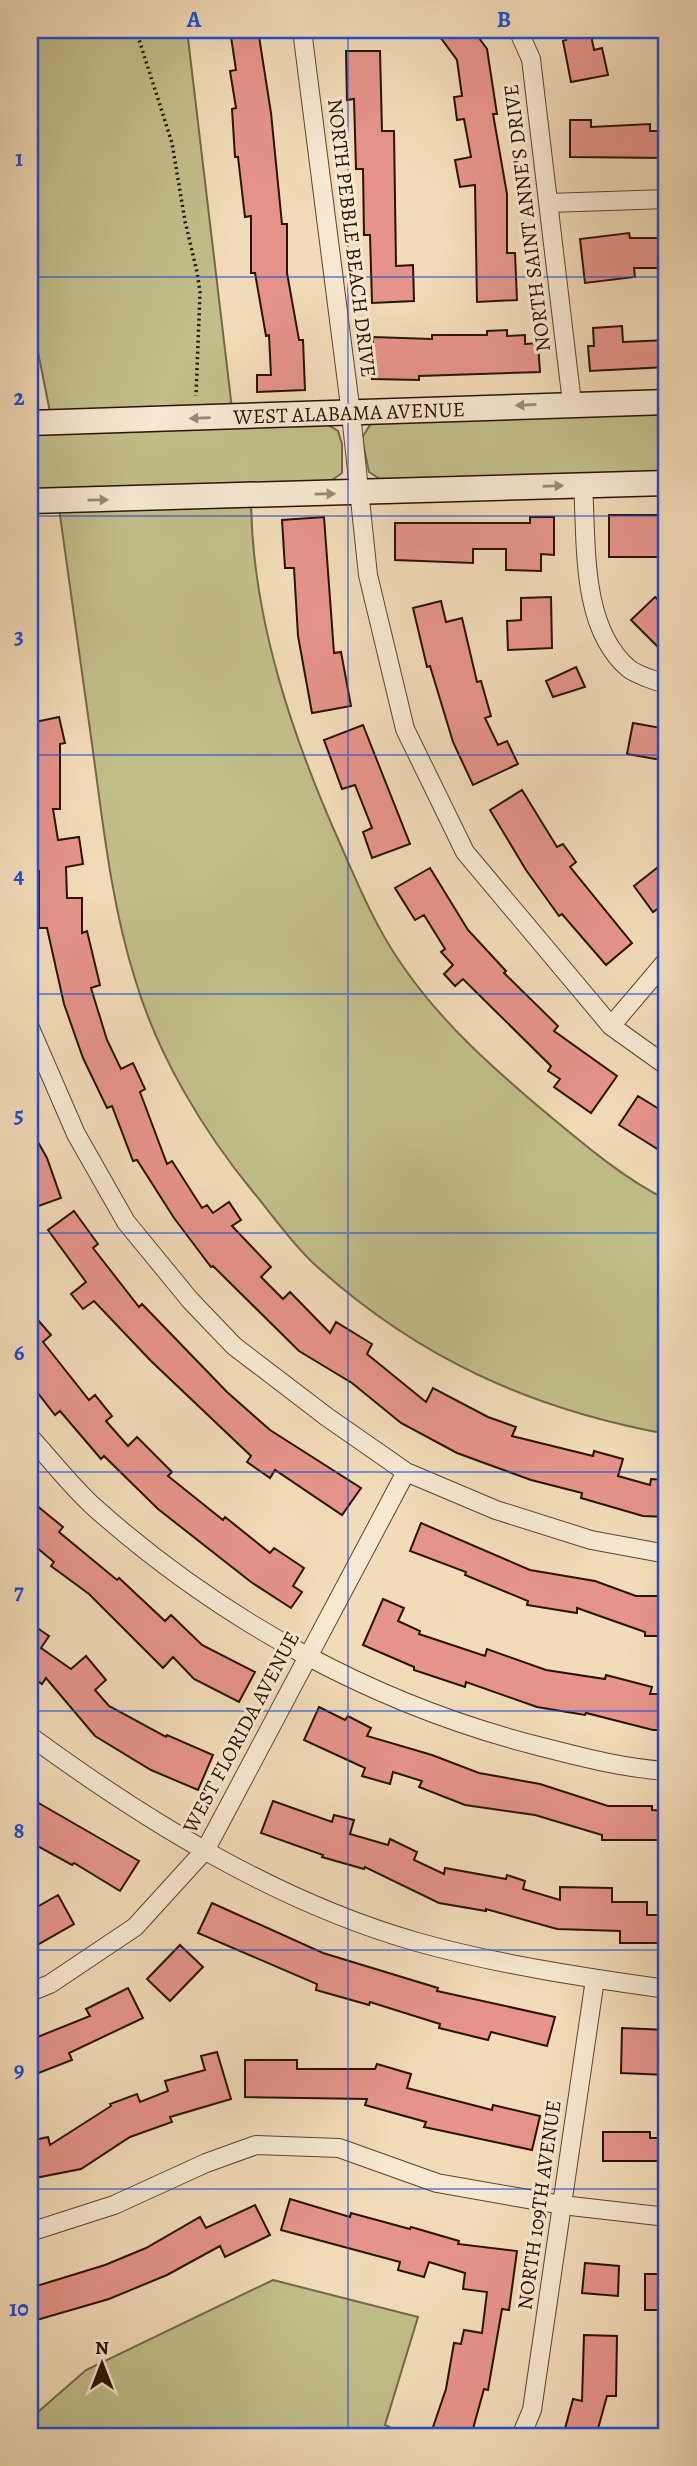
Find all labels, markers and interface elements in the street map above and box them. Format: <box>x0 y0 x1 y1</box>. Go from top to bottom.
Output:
text: A <box>186 4 202 35</box>
text: B <box>497 4 511 35</box>
street label: NORTH SAINT ANNE'S DRIVE <box>497 83 557 353</box>
street label: NORTH PEBBLE BEACH DRIVE <box>321 97 383 379</box>
text: 1 <box>15 143 23 174</box>
text: 2 <box>13 382 25 413</box>
street label: WEST ALABAMA AVENUE <box>232 395 465 431</box>
one-way arrow <box>514 400 536 411</box>
one-way arrow <box>189 413 211 424</box>
one-way arrow <box>542 481 564 492</box>
one-way arrow <box>315 489 337 500</box>
one-way arrow <box>87 494 109 505</box>
text: 3 <box>14 621 24 652</box>
text: 4 <box>14 860 25 891</box>
text: 5 <box>14 1099 24 1130</box>
text: 6 <box>14 1337 25 1368</box>
text: 7 <box>14 1576 24 1607</box>
street label: WEST FLORIDA AVENUE <box>175 1626 306 1839</box>
text: 8 <box>13 1815 25 1846</box>
text: 9 <box>14 2054 24 2085</box>
street label: NORTH 109TH AVENUE <box>510 2098 568 2312</box>
text: 10 <box>9 2293 29 2324</box>
north arrow <box>66 2330 136 2400</box>
text: N <box>95 2335 109 2361</box>

